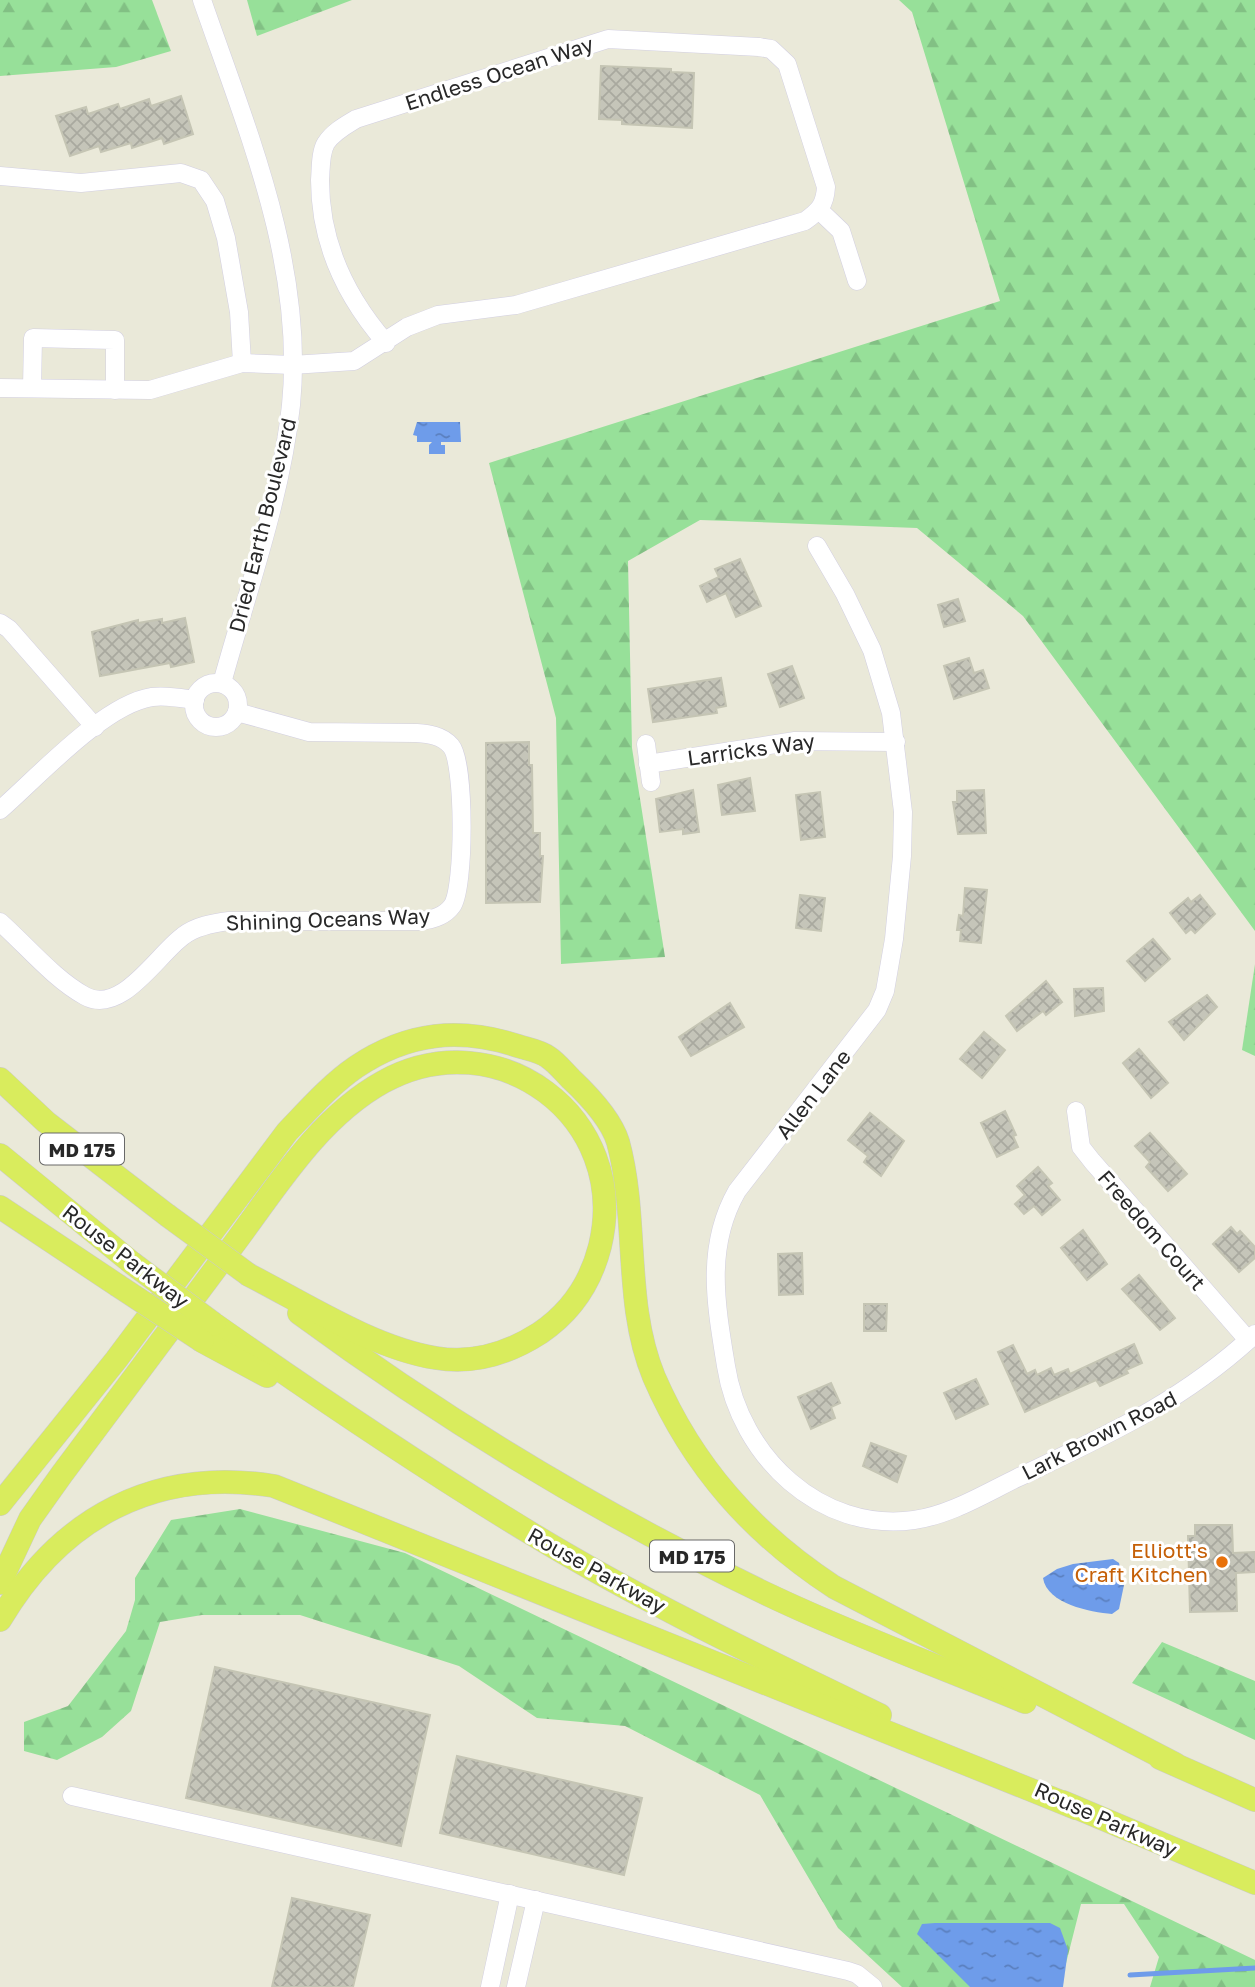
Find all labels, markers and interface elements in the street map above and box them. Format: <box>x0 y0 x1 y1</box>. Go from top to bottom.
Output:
street label: Endless Ocean Way <box>402 30 597 116</box>
street label: Dried Earth Boulevard <box>223 415 301 635</box>
street label: Larricks Way <box>686 727 817 771</box>
street label: Shining Oceans Way <box>225 902 431 936</box>
street label: Allen Lane <box>770 1044 856 1144</box>
road number: MD 175 <box>40 1134 124 1164</box>
street label: Freedom Court <box>1093 1165 1211 1295</box>
street label: Rouse Parkway <box>58 1199 195 1314</box>
street label: Lark Brown Road <box>1017 1385 1181 1485</box>
street label: Rouse Parkway <box>524 1521 671 1619</box>
place label: Elliott's Craft Kitchen <box>1074 1537 1208 1587</box>
road number: MD 175 <box>650 1540 734 1572</box>
marker: Elliott's Craft Kitchen <box>1214 1554 1230 1570</box>
street label: Rouse Parkway <box>1031 1776 1182 1862</box>

